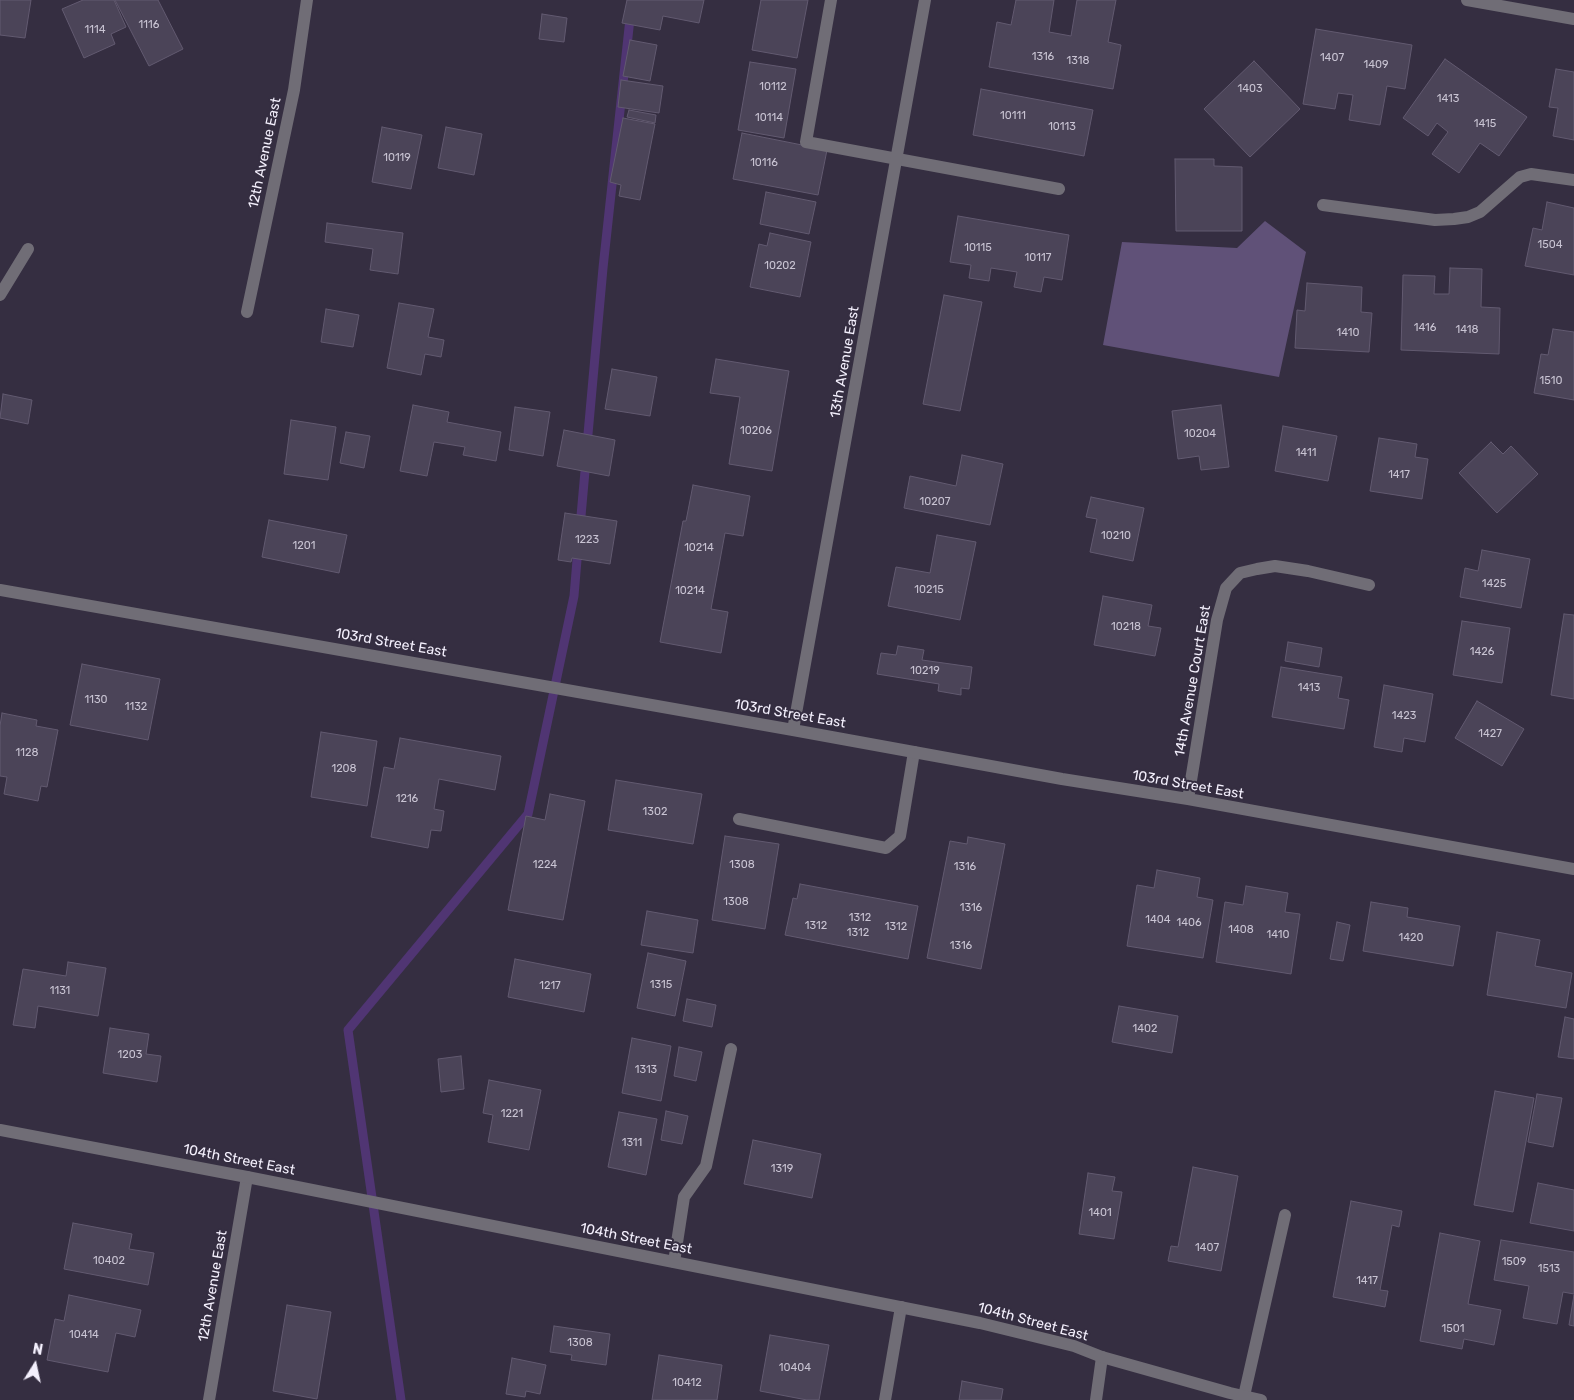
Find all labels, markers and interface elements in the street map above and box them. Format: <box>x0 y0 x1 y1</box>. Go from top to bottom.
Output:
house number: 1116 <box>139 18 159 32</box>
house number: 1114 <box>85 23 105 37</box>
house number: 1316 <box>1032 50 1054 64</box>
house number: 1407 <box>1320 51 1344 65</box>
house number: 1318 <box>1067 54 1089 68</box>
house number: 1409 <box>1363 58 1389 72</box>
house number: 10112 <box>759 80 787 94</box>
house number: 1403 <box>1237 82 1263 96</box>
house number: 1413 <box>1437 92 1459 106</box>
street label: 12th Avenue East <box>245 96 285 210</box>
house number: 10111 <box>1000 109 1026 123</box>
house number: 10114 <box>755 111 783 125</box>
house number: 1415 <box>1474 117 1496 131</box>
house number: 10113 <box>1048 120 1076 134</box>
house number: 10119 <box>383 151 411 165</box>
house number: 10116 <box>750 156 778 170</box>
house number: 1504 <box>1537 238 1563 252</box>
house number: 10115 <box>964 241 992 255</box>
house number: 10117 <box>1025 251 1051 265</box>
house number: 10202 <box>764 259 796 273</box>
street label: 13th Avenue East <box>827 305 863 419</box>
house number: 1416 <box>1414 321 1436 335</box>
house number: 1418 <box>1455 323 1479 337</box>
house number: 1410 <box>1336 326 1360 340</box>
house number: 1510 <box>1540 374 1562 388</box>
house number: 10206 <box>740 424 772 438</box>
house number: 10204 <box>1184 427 1216 441</box>
house number: 1411 <box>1296 446 1316 460</box>
house number: 1417 <box>1388 468 1410 482</box>
house number: 10207 <box>920 495 950 509</box>
house number: 10210 <box>1101 529 1131 543</box>
house number: 1223 <box>575 533 599 547</box>
house number: 1201 <box>293 539 315 553</box>
house number: 10214 <box>684 541 714 555</box>
house number: 1425 <box>1482 577 1506 591</box>
house number: 10215 <box>914 583 944 597</box>
house number: 10214 <box>675 584 705 598</box>
street label: 14th Avenue Court East <box>1171 604 1215 758</box>
house number: 10218 <box>1111 620 1141 634</box>
street label: 103rd Street East <box>334 625 448 661</box>
house number: 1426 <box>1470 645 1494 659</box>
house number: 10219 <box>910 664 940 678</box>
house number: 1413 <box>1298 681 1320 695</box>
house number: 1130 <box>84 693 108 707</box>
street label: 103rd Street East <box>733 696 847 732</box>
house number: 1132 <box>125 700 147 714</box>
house number: 1423 <box>1392 709 1416 723</box>
house number: 1427 <box>1478 727 1502 741</box>
house number: 1128 <box>16 746 38 760</box>
house number: 1208 <box>331 762 357 776</box>
street label: 103rd Street East <box>1131 767 1245 803</box>
house number: 1216 <box>396 792 418 806</box>
house number: 1302 <box>643 805 667 819</box>
house number: 1224 <box>533 858 557 872</box>
house number: 1308 <box>729 858 755 872</box>
house number: 1316 <box>954 860 976 874</box>
house number: 1308 <box>723 895 749 909</box>
house number: 1316 <box>960 901 982 915</box>
house number: 1312 <box>849 911 871 925</box>
house number: 1404 <box>1145 913 1171 927</box>
house number: 1406 <box>1176 916 1202 930</box>
house number: 1312 <box>805 919 827 933</box>
house number: 1312 <box>885 920 907 934</box>
house number: 1408 <box>1228 923 1254 937</box>
house number: 1312 <box>847 926 869 940</box>
house number: 1410 <box>1266 928 1290 942</box>
house number: 1420 <box>1399 931 1423 945</box>
house number: 1316 <box>950 939 972 953</box>
house number: 1315 <box>650 978 672 992</box>
house number: 1217 <box>539 979 561 993</box>
house number: 1131 <box>50 984 70 998</box>
house number: 1402 <box>1133 1022 1157 1036</box>
house number: 1203 <box>118 1048 142 1062</box>
house number: 1313 <box>635 1063 657 1077</box>
house number: 1221 <box>501 1107 523 1121</box>
house number: 1311 <box>622 1136 642 1150</box>
street label: 104th Street East <box>182 1141 296 1179</box>
house number: 1319 <box>771 1162 793 1176</box>
house number: 1401 <box>1088 1206 1112 1220</box>
street label: 104th Street East <box>579 1220 693 1258</box>
street label: 12th Avenue East <box>195 1229 231 1343</box>
house number: 1407 <box>1195 1241 1219 1255</box>
house number: 10402 <box>93 1254 125 1268</box>
house number: 1509 <box>1502 1255 1526 1269</box>
house number: 1513 <box>1538 1262 1560 1276</box>
house number: 1417 <box>1356 1274 1378 1288</box>
street label: 104th Street East <box>976 1299 1090 1345</box>
house number: 1501 <box>1442 1322 1464 1336</box>
house number: 10414 <box>69 1328 99 1342</box>
house number: 1308 <box>567 1336 593 1350</box>
north arrow <box>10 1340 60 1390</box>
text: N <box>31 1340 44 1359</box>
house number: 10404 <box>779 1361 811 1375</box>
house number: 10412 <box>672 1376 702 1390</box>

